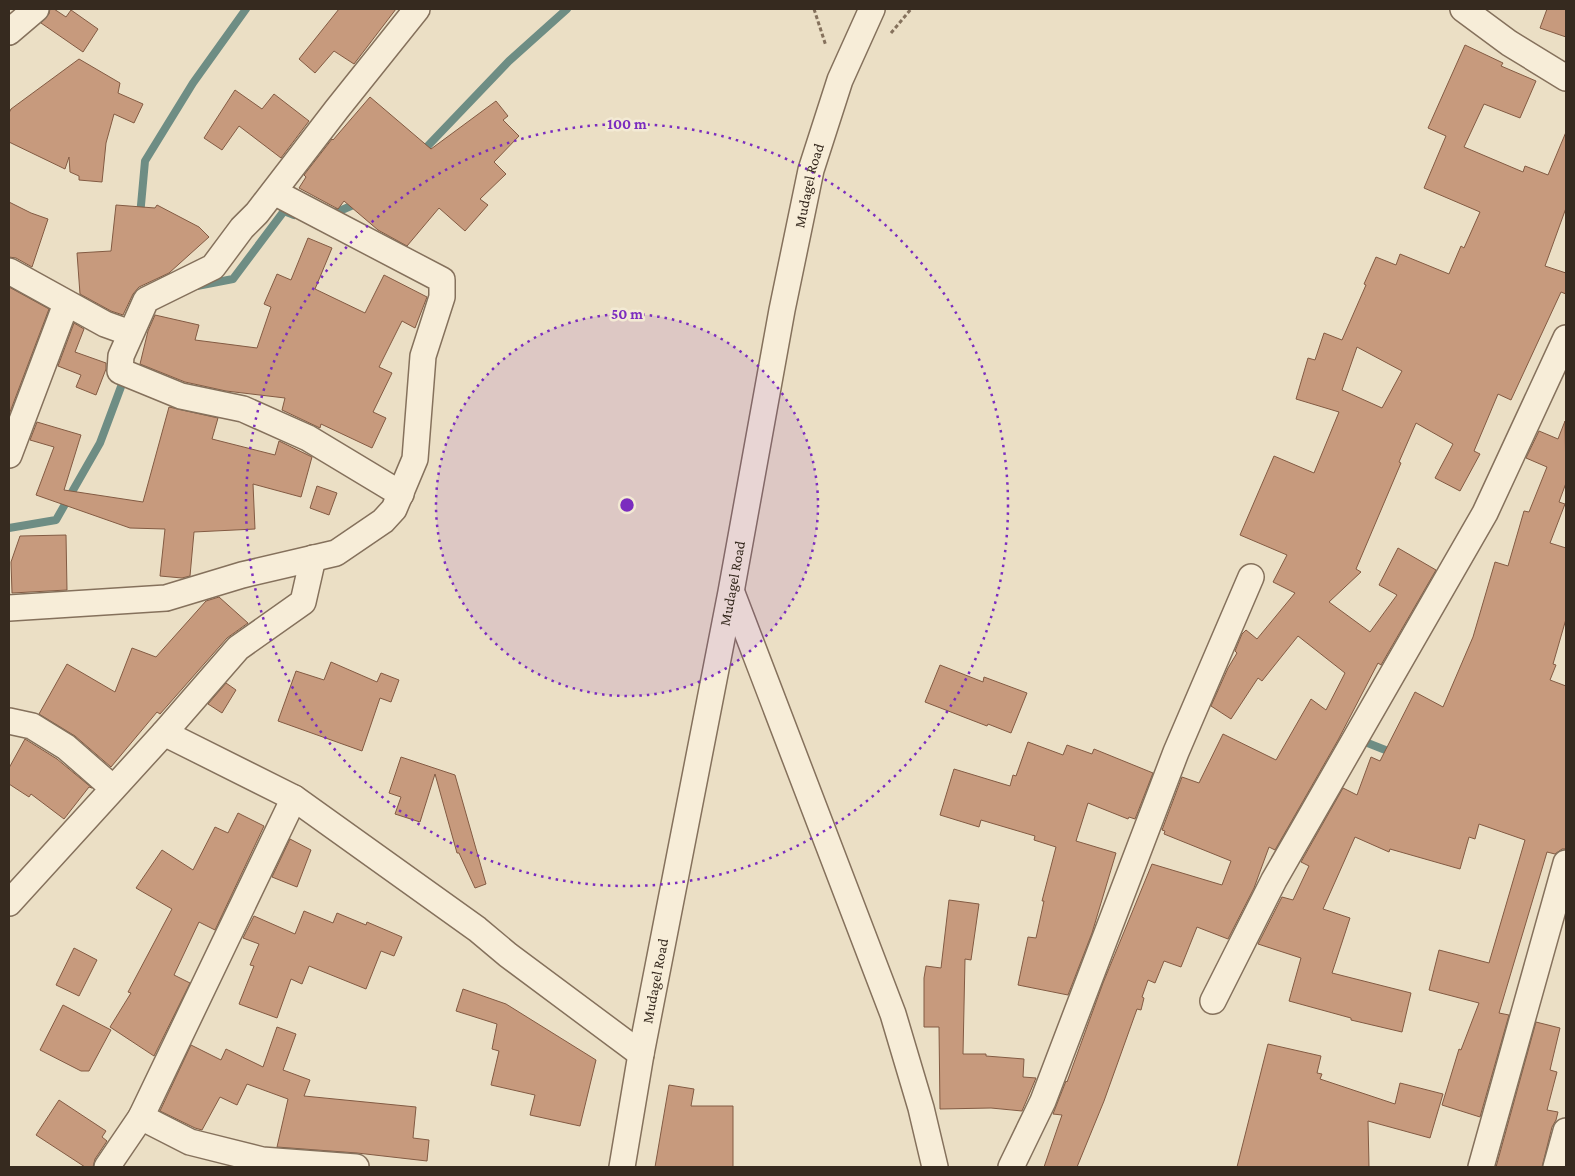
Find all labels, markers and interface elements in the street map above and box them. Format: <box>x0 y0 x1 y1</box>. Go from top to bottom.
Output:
text: 100 m <box>607 116 647 132</box>
street label: Mudagel Road <box>791 141 827 229</box>
text: 50 m <box>611 306 643 322</box>
centre of rings <box>618 496 636 514</box>
street label: Mudagel Road <box>717 539 748 627</box>
street label: Mudagel Road <box>639 937 671 1025</box>

